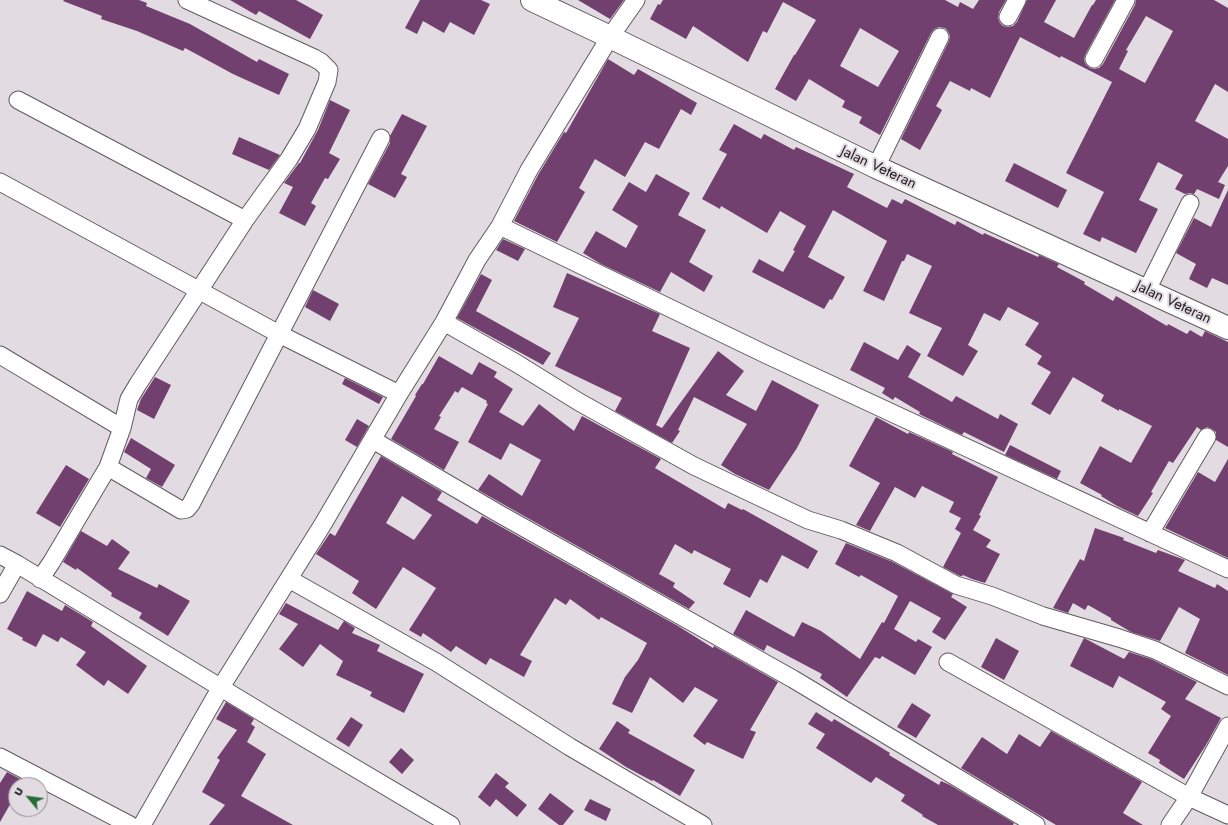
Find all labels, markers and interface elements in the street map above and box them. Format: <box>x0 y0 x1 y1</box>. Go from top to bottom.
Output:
street label: Jalan Veteran <box>837 143 919 193</box>
street label: Jalan Veteran <box>1132 278 1214 328</box>
north arrow <box>8 777 48 817</box>
text: U <box>10 784 27 799</box>

